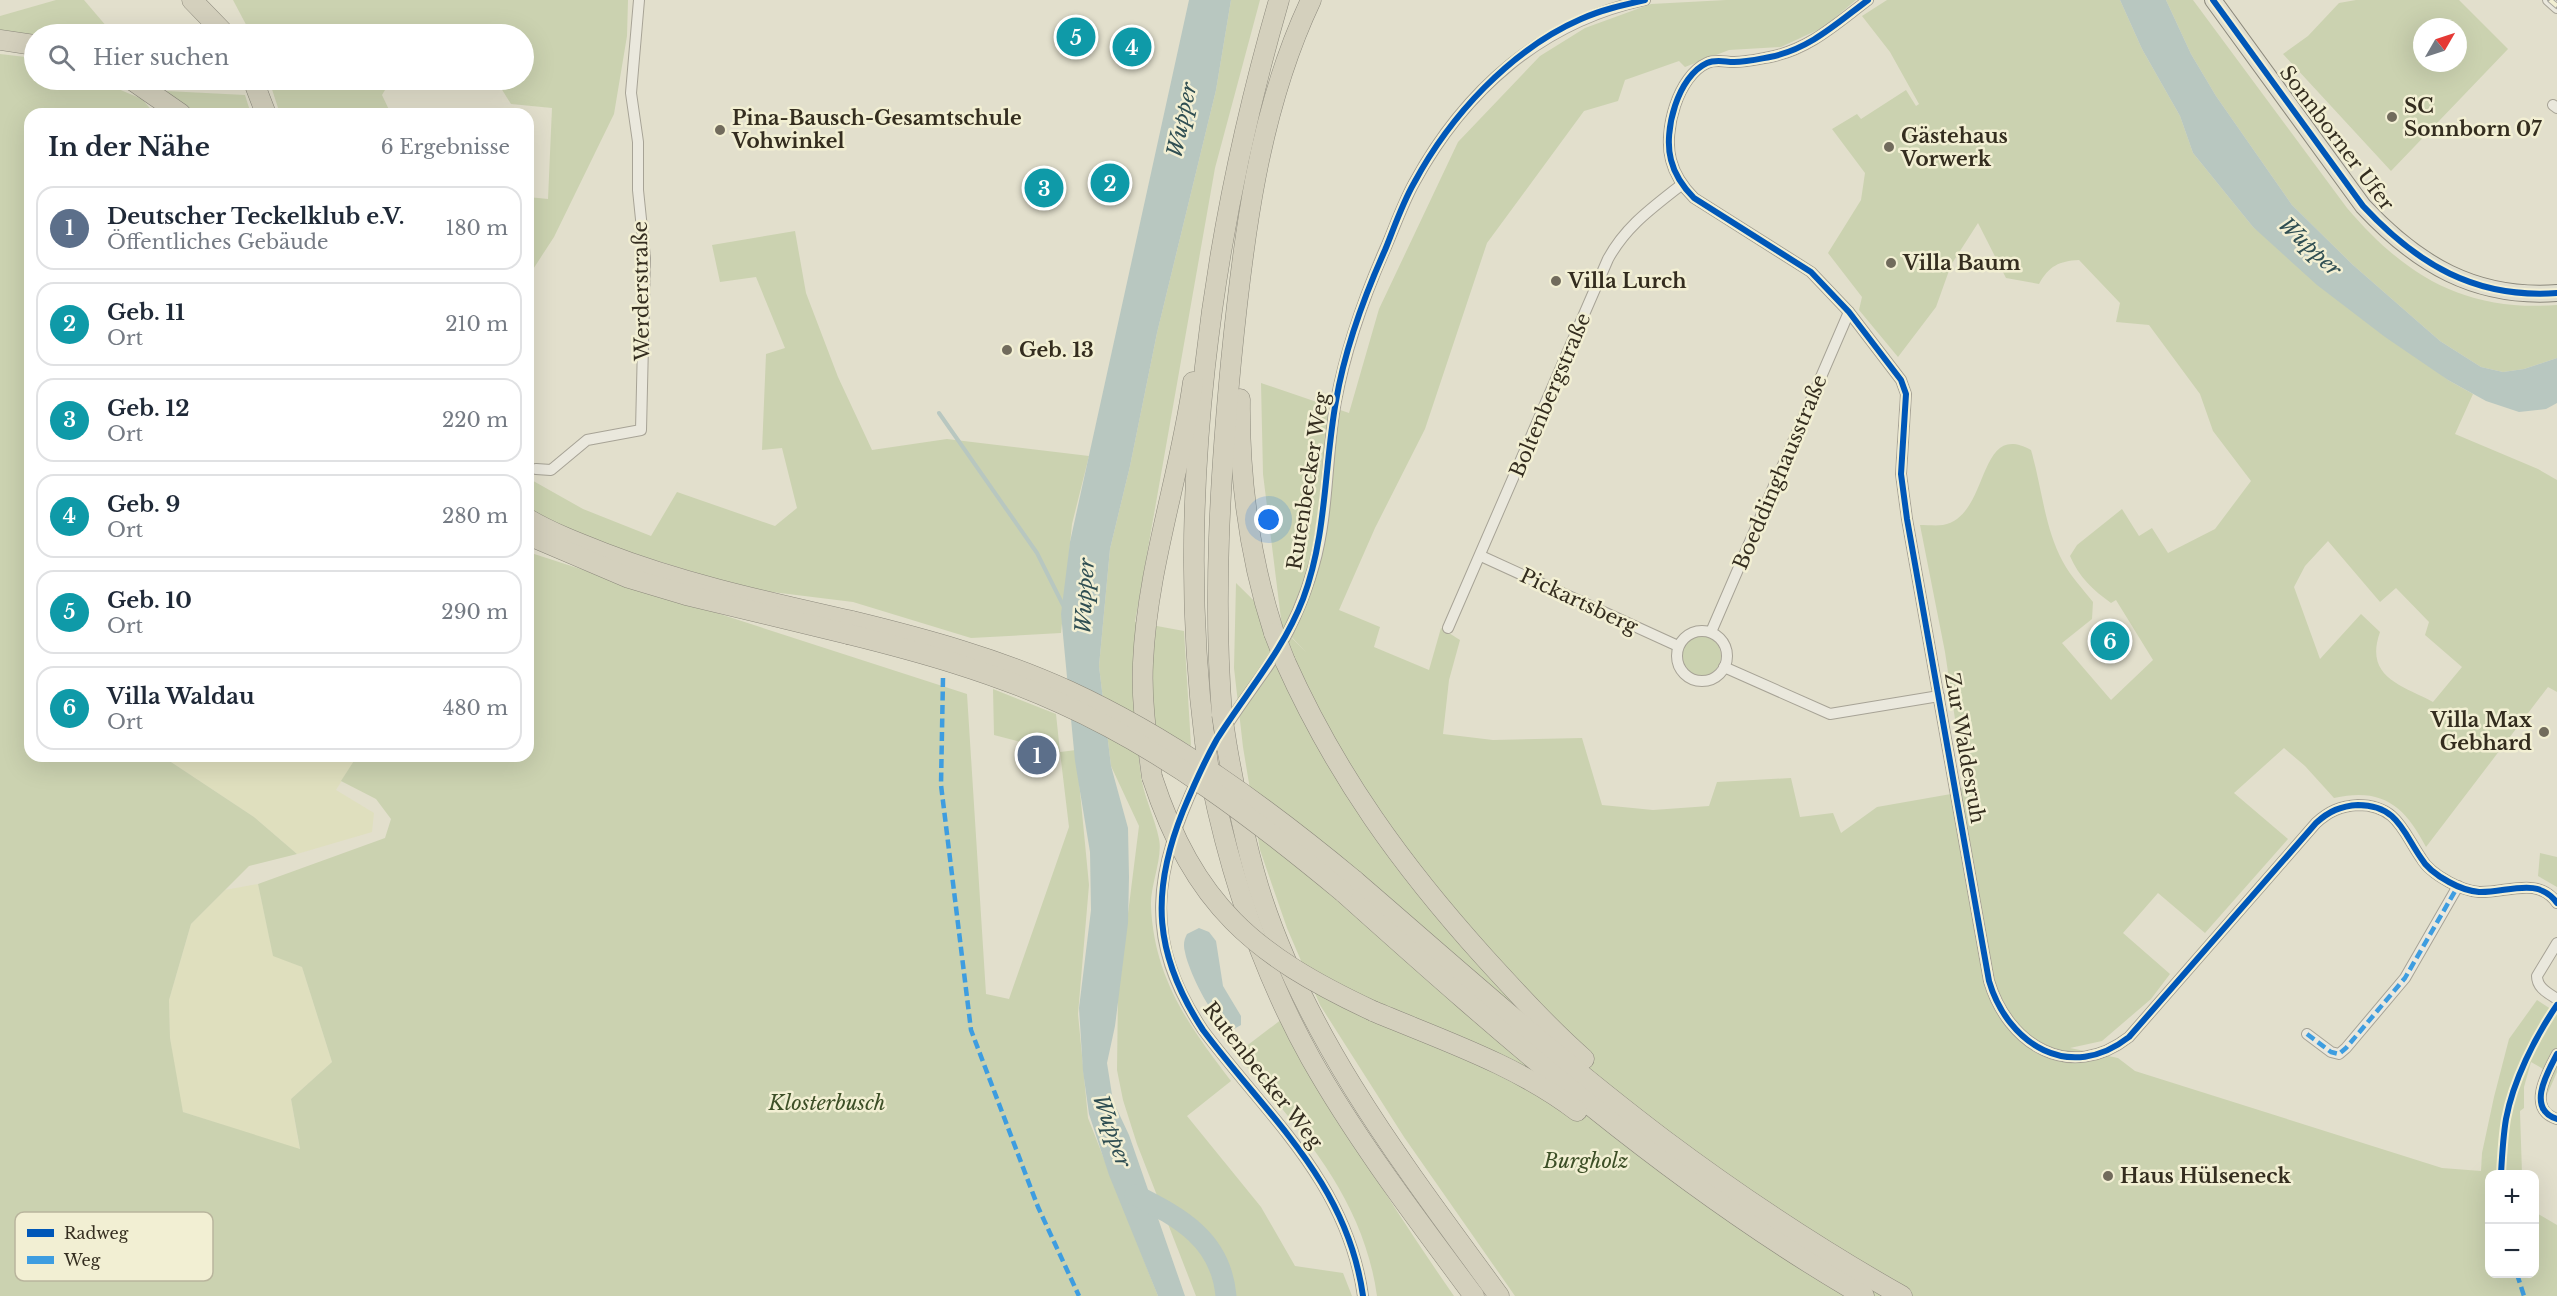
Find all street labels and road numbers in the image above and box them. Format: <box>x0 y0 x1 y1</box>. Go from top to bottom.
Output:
street label: Sonnborner Ufer <box>2275 61 2400 215</box>
street label: Werderstraße <box>628 221 654 362</box>
street label: Boltenbergstraße <box>1505 309 1595 481</box>
street label: Boeddinghausstraße <box>1728 371 1832 573</box>
street label: Rutenbecker Weg <box>1282 389 1334 572</box>
street label: Pickartsberg <box>1516 563 1643 639</box>
street label: Zur Waldesruh <box>1940 671 1990 825</box>
street label: Rutenbecker Weg <box>1198 997 1328 1154</box>

